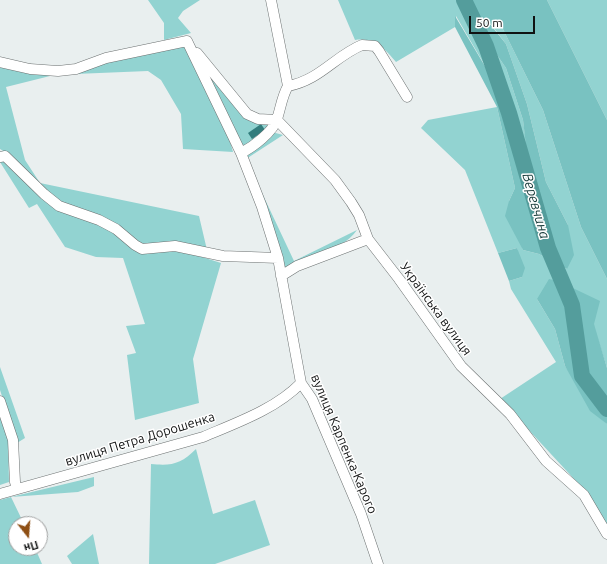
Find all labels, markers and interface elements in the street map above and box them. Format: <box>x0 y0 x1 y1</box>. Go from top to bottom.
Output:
scale bar <box>471 8 537 34</box>
text: 50 m <box>476 16 503 29</box>
water label: Веревчина <box>519 171 553 241</box>
street label: Українська вулиця <box>397 259 475 359</box>
street label: вулиця Карпенка-Карого <box>307 372 381 516</box>
street label: вулиця Петра Дорошенка <box>63 409 217 469</box>
north arrow <box>8 516 48 556</box>
text: Пн <box>23 539 40 554</box>

